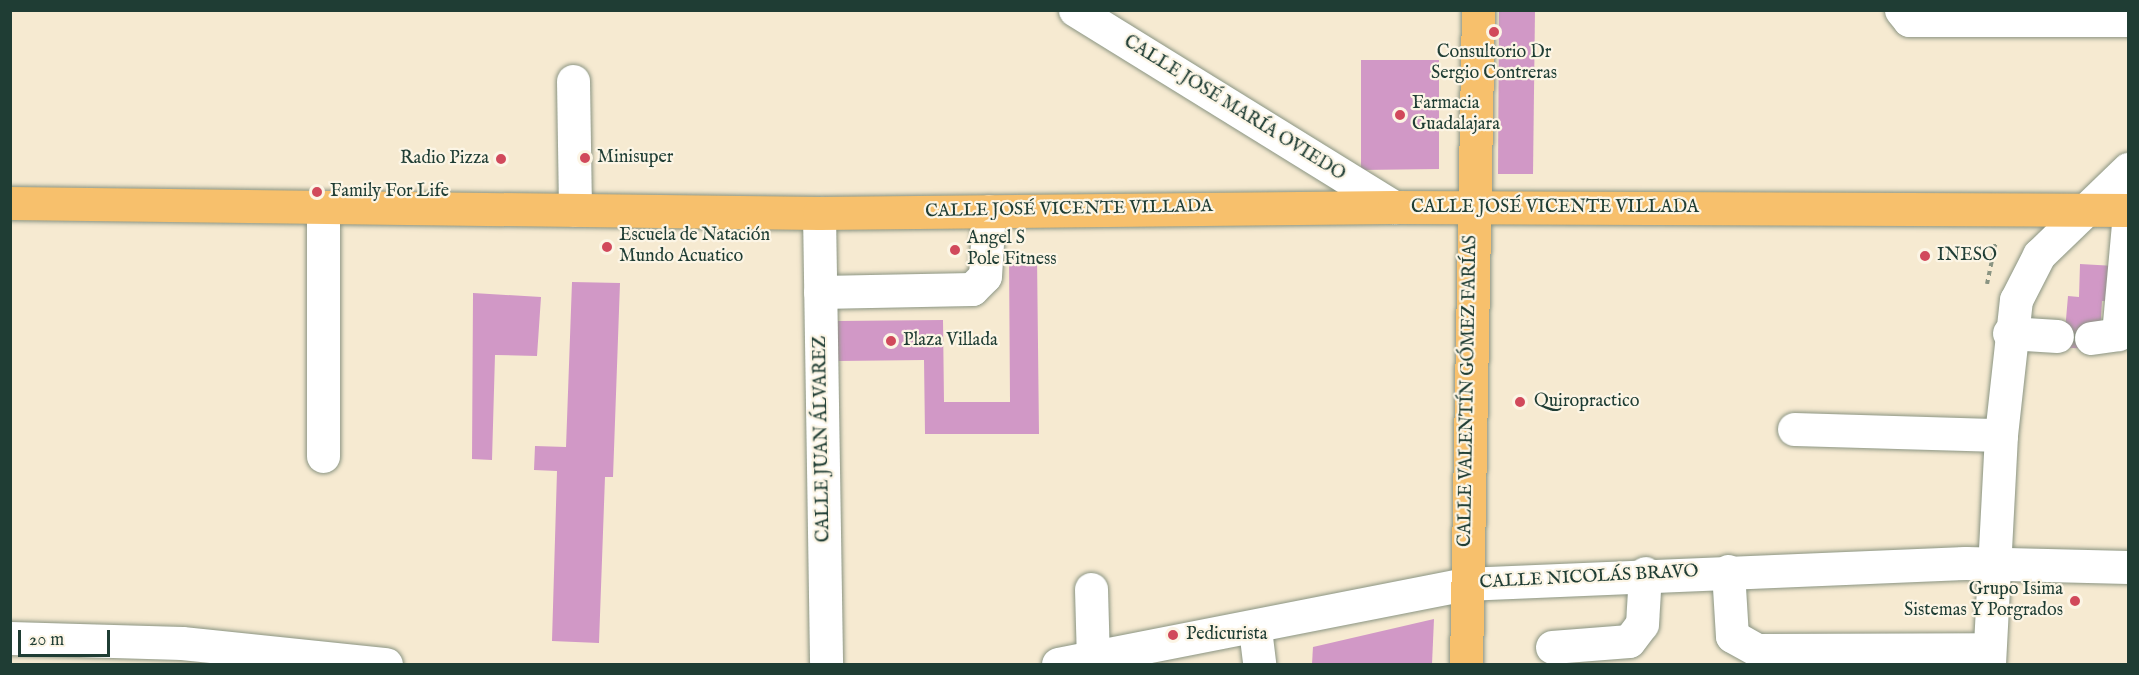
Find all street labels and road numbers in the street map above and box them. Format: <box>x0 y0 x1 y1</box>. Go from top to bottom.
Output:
street label: CALLE JOSÉ MARÍA OVIEDO <box>1119 32 1349 186</box>
street label: CALLE JOSÉ VICENTE VILLADA <box>925 197 1213 223</box>
street label: CALLE JOSÉ VICENTE VILLADA <box>1411 197 1699 219</box>
street label: CALLE VALENTÍN GÓMEZ FARÍAS <box>1455 235 1483 547</box>
street label: CALLE JUAN ÁLVAREZ <box>810 335 836 543</box>
street label: CALLE NICOLÁS BRAVO <box>1479 561 1699 595</box>

